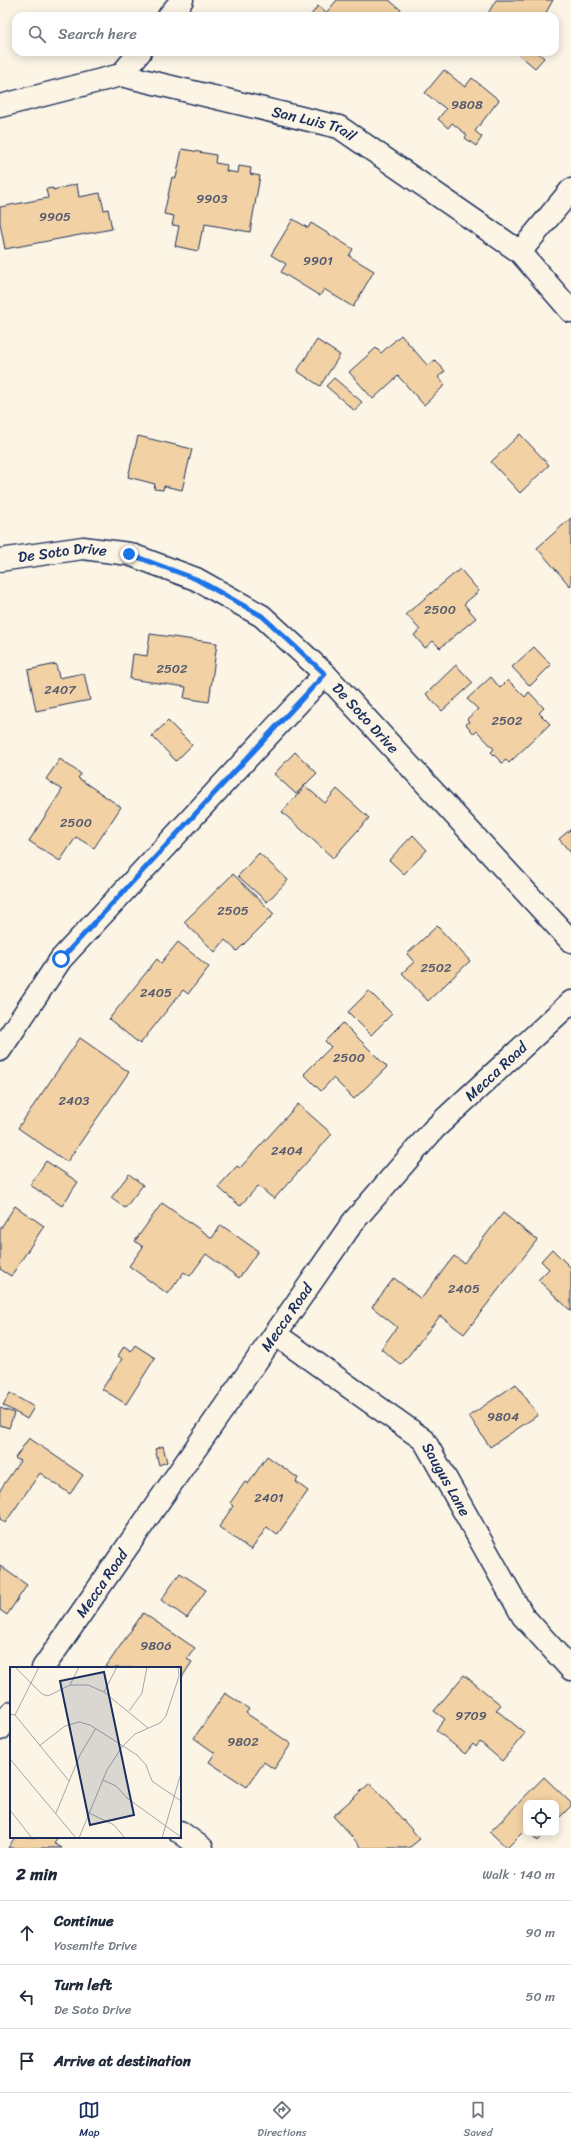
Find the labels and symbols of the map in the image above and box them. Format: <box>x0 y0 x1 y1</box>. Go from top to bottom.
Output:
house number: 9808 <box>451 93 483 116</box>
street label: San Luis Trail <box>269 98 362 149</box>
house number: 9903 <box>196 187 228 210</box>
house number: 9905 <box>39 205 71 228</box>
house number: 9901 <box>303 249 333 272</box>
street label: De Soto Drive <box>16 535 109 570</box>
route end <box>120 545 138 563</box>
house number: 2500 <box>424 598 456 621</box>
house number: 2502 <box>156 657 188 680</box>
street label: De Soto Drive <box>326 676 406 760</box>
house number: 2407 <box>44 678 77 701</box>
house number: 2502 <box>491 709 523 732</box>
house number: 2500 <box>60 811 92 834</box>
house number: 2505 <box>217 899 249 922</box>
route start <box>52 950 70 968</box>
house number: 2502 <box>420 956 452 979</box>
house number: 2405 <box>140 981 172 1004</box>
street label: Mecca Road <box>458 1035 534 1108</box>
house number: 2500 <box>333 1046 365 1069</box>
house number: 2403 <box>59 1089 89 1112</box>
house number: 2404 <box>271 1139 303 1162</box>
street label: Mecca Road <box>254 1277 320 1357</box>
house number: 2405 <box>448 1277 480 1300</box>
house number: 9804 <box>487 1405 519 1428</box>
street label: Saugus Lane <box>415 1437 478 1522</box>
house number: 2401 <box>254 1486 284 1509</box>
street label: Mecca Road <box>69 1543 135 1623</box>
house number: 9806 <box>140 1634 172 1657</box>
inset map <box>10 1667 181 1838</box>
house number: 9709 <box>455 1704 487 1727</box>
house number: 9802 <box>227 1730 259 1753</box>

